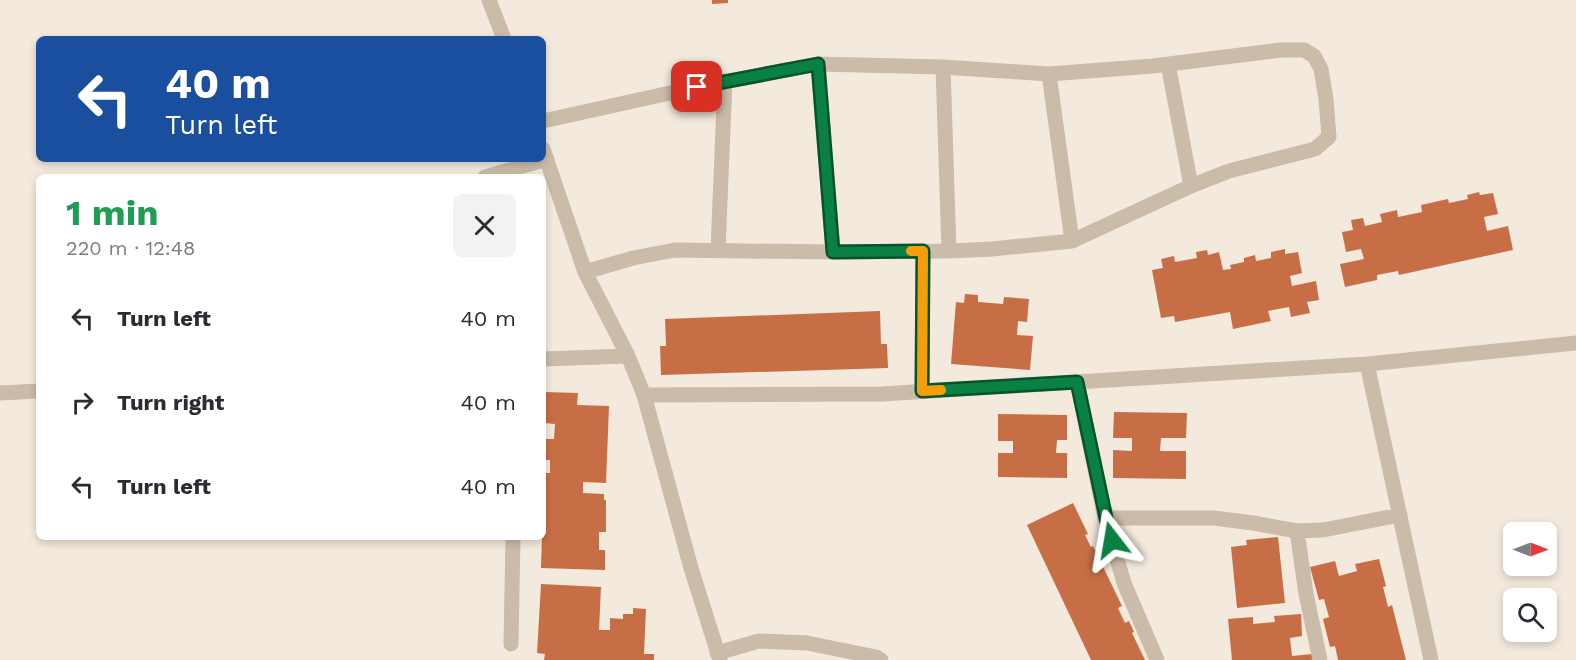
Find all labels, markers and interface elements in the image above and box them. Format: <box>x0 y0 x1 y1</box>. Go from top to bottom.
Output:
text: 40 m <box>165 59 271 108</box>
icon: left <box>66 60 144 138</box>
pin <box>671 61 722 112</box>
icon: arrive <box>680 70 713 103</box>
text: Turn left <box>165 109 277 141</box>
text: 1 min <box>66 192 158 234</box>
button: close <box>453 194 516 257</box>
text: 220 m · 12:48 <box>66 236 195 260</box>
icon: left <box>66 302 99 335</box>
text: Turn left <box>117 306 211 331</box>
text: 40 m <box>460 306 516 331</box>
icon: right <box>66 386 99 419</box>
text: Turn right <box>117 390 224 415</box>
text: 40 m <box>460 390 516 415</box>
icon: left <box>66 470 99 503</box>
text: Turn left <box>117 474 211 499</box>
text: 40 m <box>460 474 516 499</box>
position arrow <box>1080 508 1144 572</box>
north arrow <box>1503 522 1557 576</box>
map controls <box>1503 522 1557 642</box>
button: search <box>1503 588 1557 642</box>

